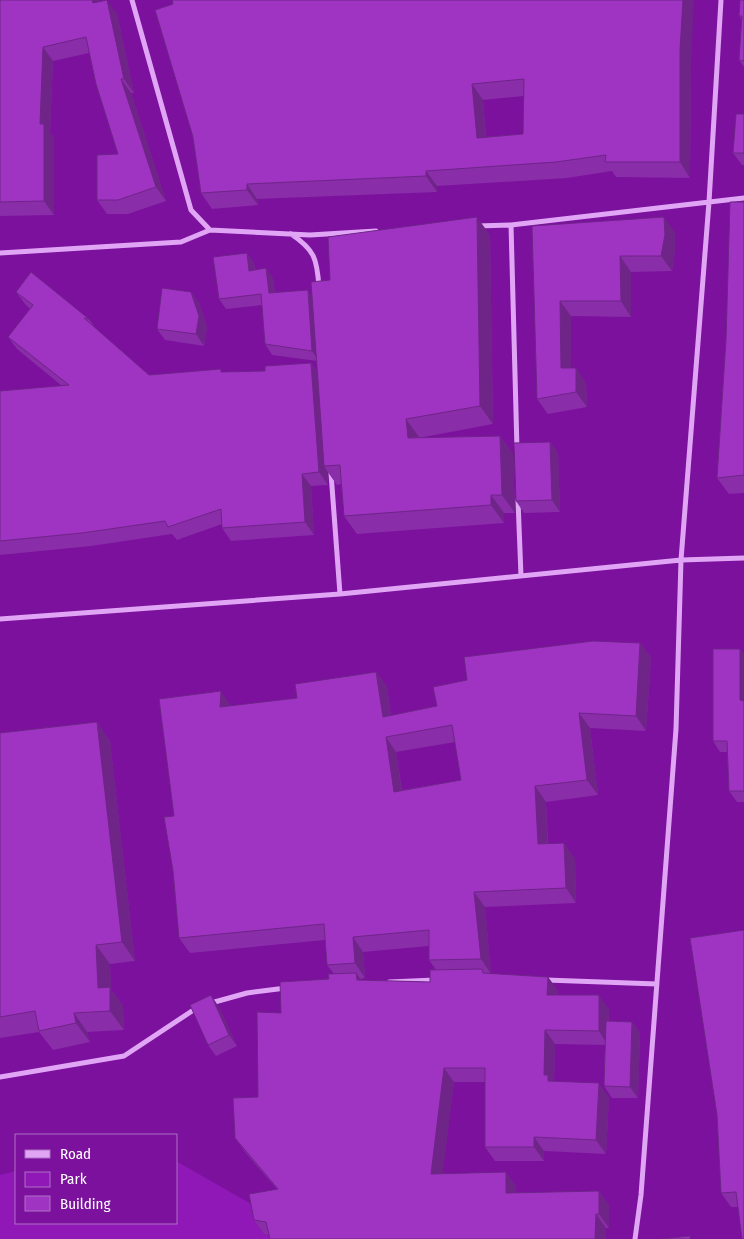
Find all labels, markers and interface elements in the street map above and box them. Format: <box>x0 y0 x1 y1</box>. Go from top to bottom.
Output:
legend <box>15 1134 178 1224</box>
text: Road <box>60 1145 91 1163</box>
text: Park <box>60 1170 87 1188</box>
text: Building <box>60 1195 111 1213</box>

